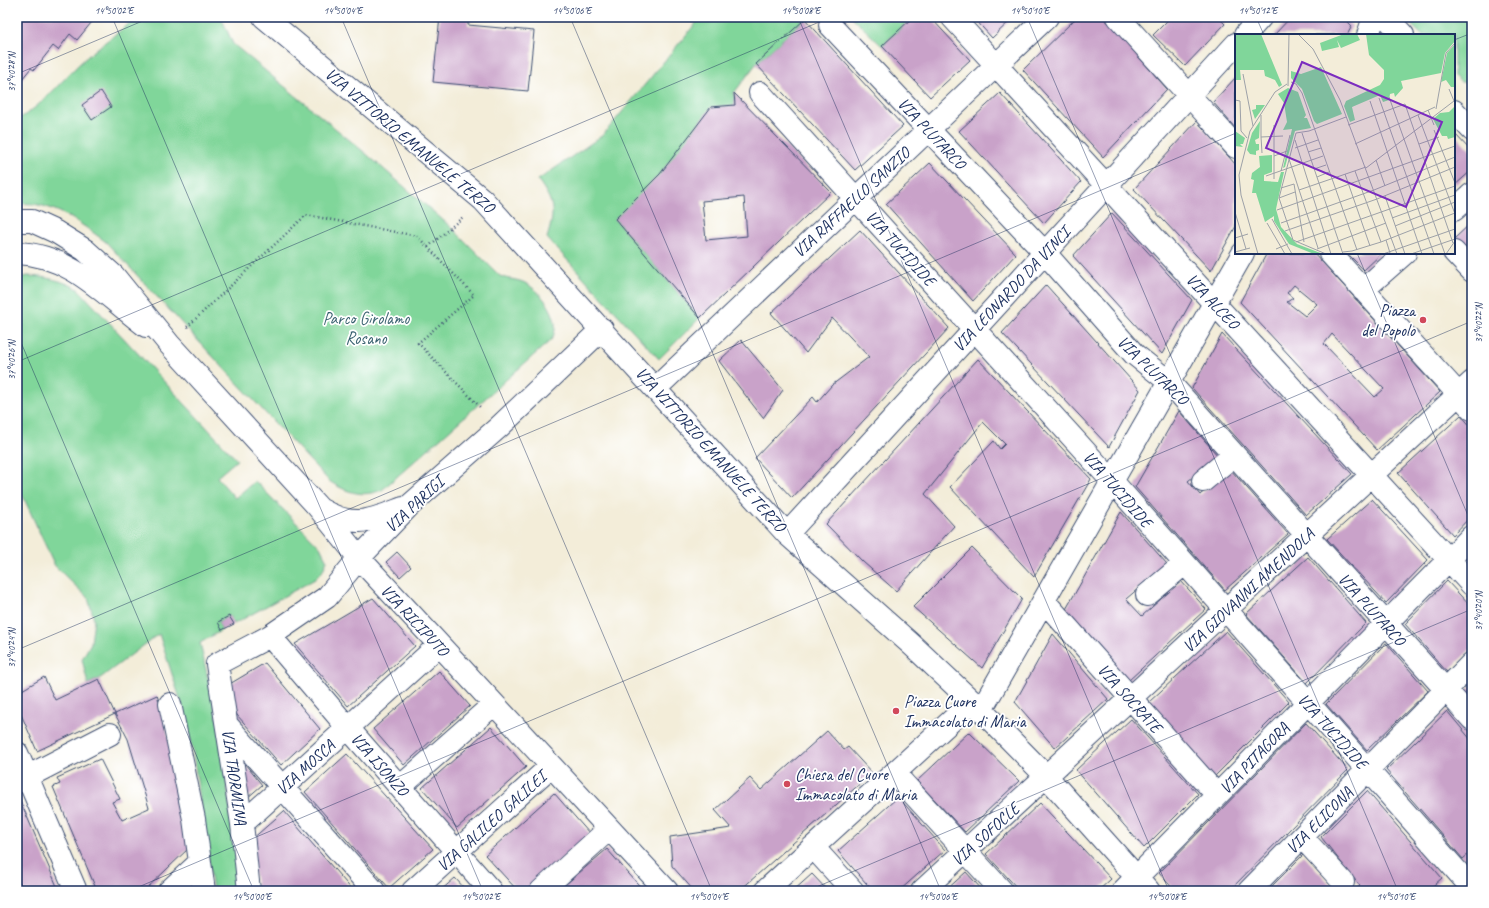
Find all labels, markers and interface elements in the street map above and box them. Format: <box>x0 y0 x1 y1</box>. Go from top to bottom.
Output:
text: 14°50'02"E <box>95 4 135 17</box>
text: 14°50'04"E <box>324 4 364 17</box>
text: 14°50'06"E <box>553 4 593 17</box>
text: 14°50'08"E <box>782 4 822 17</box>
text: 14°50'10"E <box>1011 4 1051 17</box>
text: 14°50'12"E <box>1239 4 1279 17</box>
inset map <box>1235 34 1455 254</box>
text: 37°40'28"N <box>5 50 18 92</box>
street label: VIA VITTORIO EMANUELE TERZO <box>321 63 501 219</box>
street label: VIA PLUTARCO <box>893 93 971 175</box>
street label: VIA RAFFAELLO SANZIO <box>788 142 915 262</box>
street label: VIA TUCIDIDE <box>861 206 942 293</box>
street label: VIA LEONARDO DA VINCI <box>948 220 1077 356</box>
street label: VIA ALCEO <box>1182 269 1245 335</box>
place label: Piazza del Popolo <box>1361 300 1417 341</box>
text: 37°40'22"N <box>1472 301 1485 343</box>
park label: Parco Girolamo Rosano <box>323 308 410 349</box>
marker: Piazza del Popolo <box>1418 315 1428 325</box>
street label: VIA PLUTARCO <box>1113 331 1194 411</box>
text: 37°40'26"N <box>5 338 18 380</box>
street label: VIA VITTORIO EMANUELE TERZO <box>631 363 792 538</box>
street label: VIA TUCIDIDE <box>1079 447 1158 534</box>
street label: VIA PARIGI <box>380 469 451 537</box>
street label: VIA GIOVANNI AMENDOLA <box>1178 523 1320 657</box>
street label: VIA PLUTARCO <box>1333 569 1411 651</box>
street label: VIA RICIPUTO <box>376 580 454 662</box>
text: 37°40'20"N <box>1472 589 1485 631</box>
text: 37°40'24"N <box>5 626 18 668</box>
street label: VIA SOCRATE <box>1093 659 1168 739</box>
street label: VIA TUCIDIDE <box>1293 689 1374 776</box>
place label: Piazza Cuore Immacolato di Maria <box>904 691 1027 732</box>
marker: Piazza Cuore Immacolato di Maria <box>891 706 901 716</box>
street label: VIA PITAGORA <box>1215 718 1294 799</box>
street label: VIA TAORMINA <box>217 728 252 827</box>
street label: VIA ISONZO <box>346 728 414 802</box>
street label: VIA MOSCA <box>271 734 340 799</box>
street label: VIA GALILEO GALILEI <box>432 764 554 876</box>
place label: Chiesa del Cuore Immacolato di Maria <box>795 764 918 805</box>
marker: Chiesa del Cuore Immacolato di Maria <box>782 779 792 789</box>
street label: VIA ELICONA <box>1281 782 1358 858</box>
street label: VIA SOFOCLE <box>947 796 1026 870</box>
text: 14°50'00"E <box>233 890 273 903</box>
text: 14°50'02"E <box>462 890 502 903</box>
text: 14°50'04"E <box>690 890 730 903</box>
text: 14°50'06"E <box>919 890 959 903</box>
text: 14°50'08"E <box>1148 890 1188 903</box>
text: 14°50'10"E <box>1377 890 1417 903</box>

